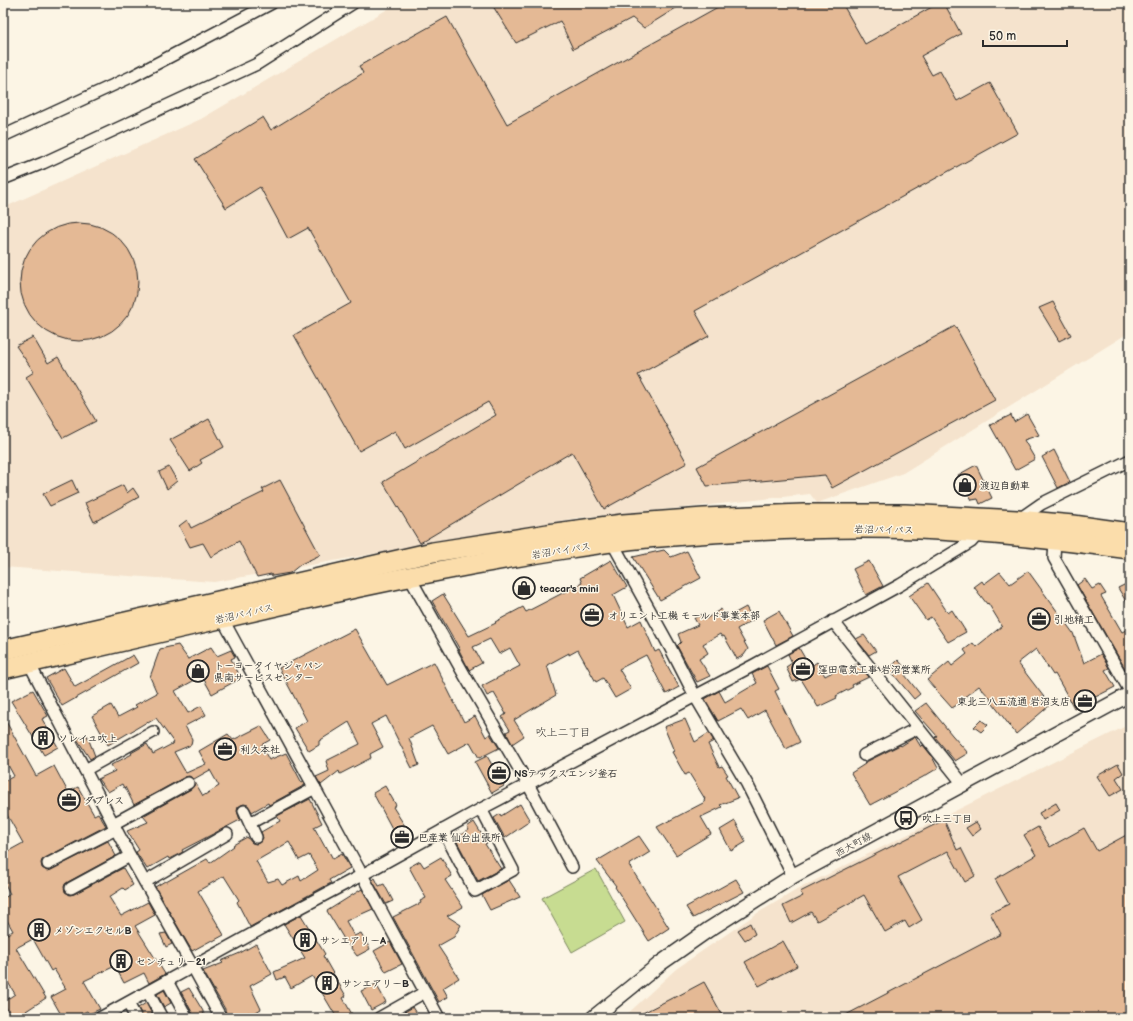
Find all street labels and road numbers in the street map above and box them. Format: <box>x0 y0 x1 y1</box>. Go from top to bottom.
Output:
street label: 岩沼バイパス <box>854 523 914 537</box>
street label: 岩沼バイパス <box>531 540 592 562</box>
street label: 岩沼バイパス <box>214 601 275 627</box>
street label: 西大町線 <box>833 830 874 860</box>

